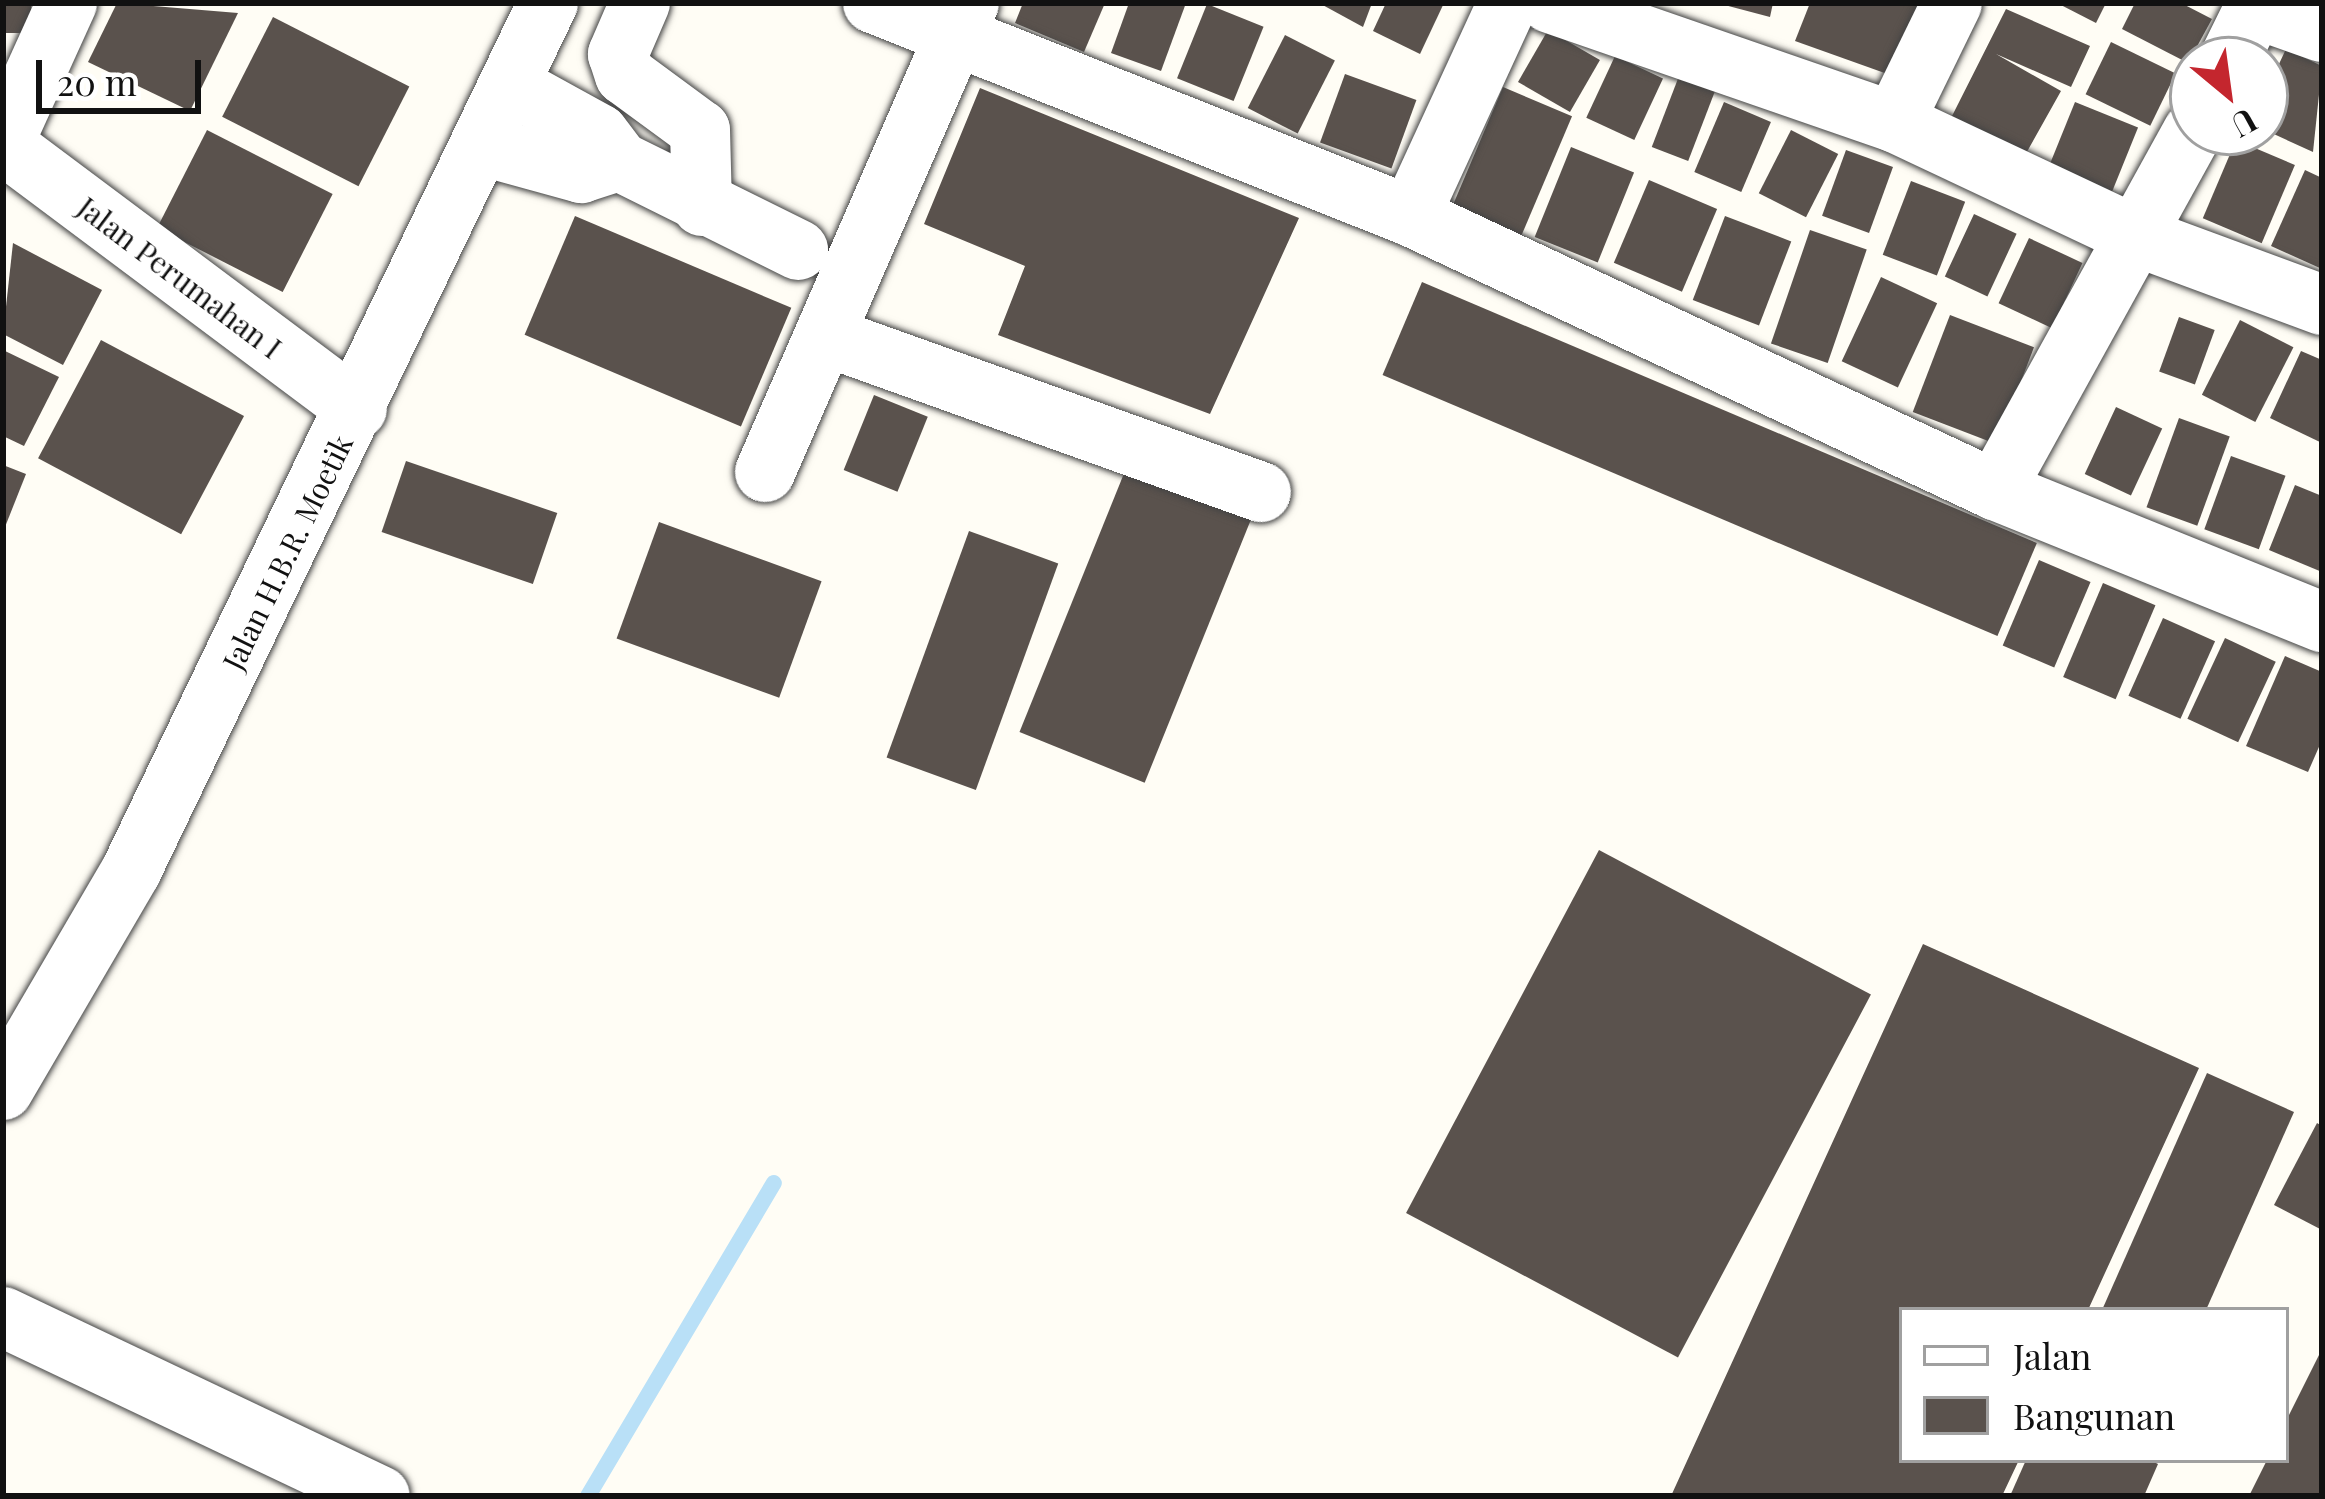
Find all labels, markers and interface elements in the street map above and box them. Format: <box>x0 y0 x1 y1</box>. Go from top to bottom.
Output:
scale bar <box>42 36 207 110</box>
north arrow <box>2169 36 2289 156</box>
text: 20 m <box>57 57 137 105</box>
text: U <box>2224 100 2266 150</box>
street label: Jalan Perumahan I <box>71 189 289 365</box>
street label: Jalan H.B.R. Moetik <box>214 429 360 675</box>
legend <box>1899 1307 2289 1463</box>
text: Jalan <box>2013 1331 2092 1379</box>
text: Bangunan <box>2013 1391 2175 1439</box>

